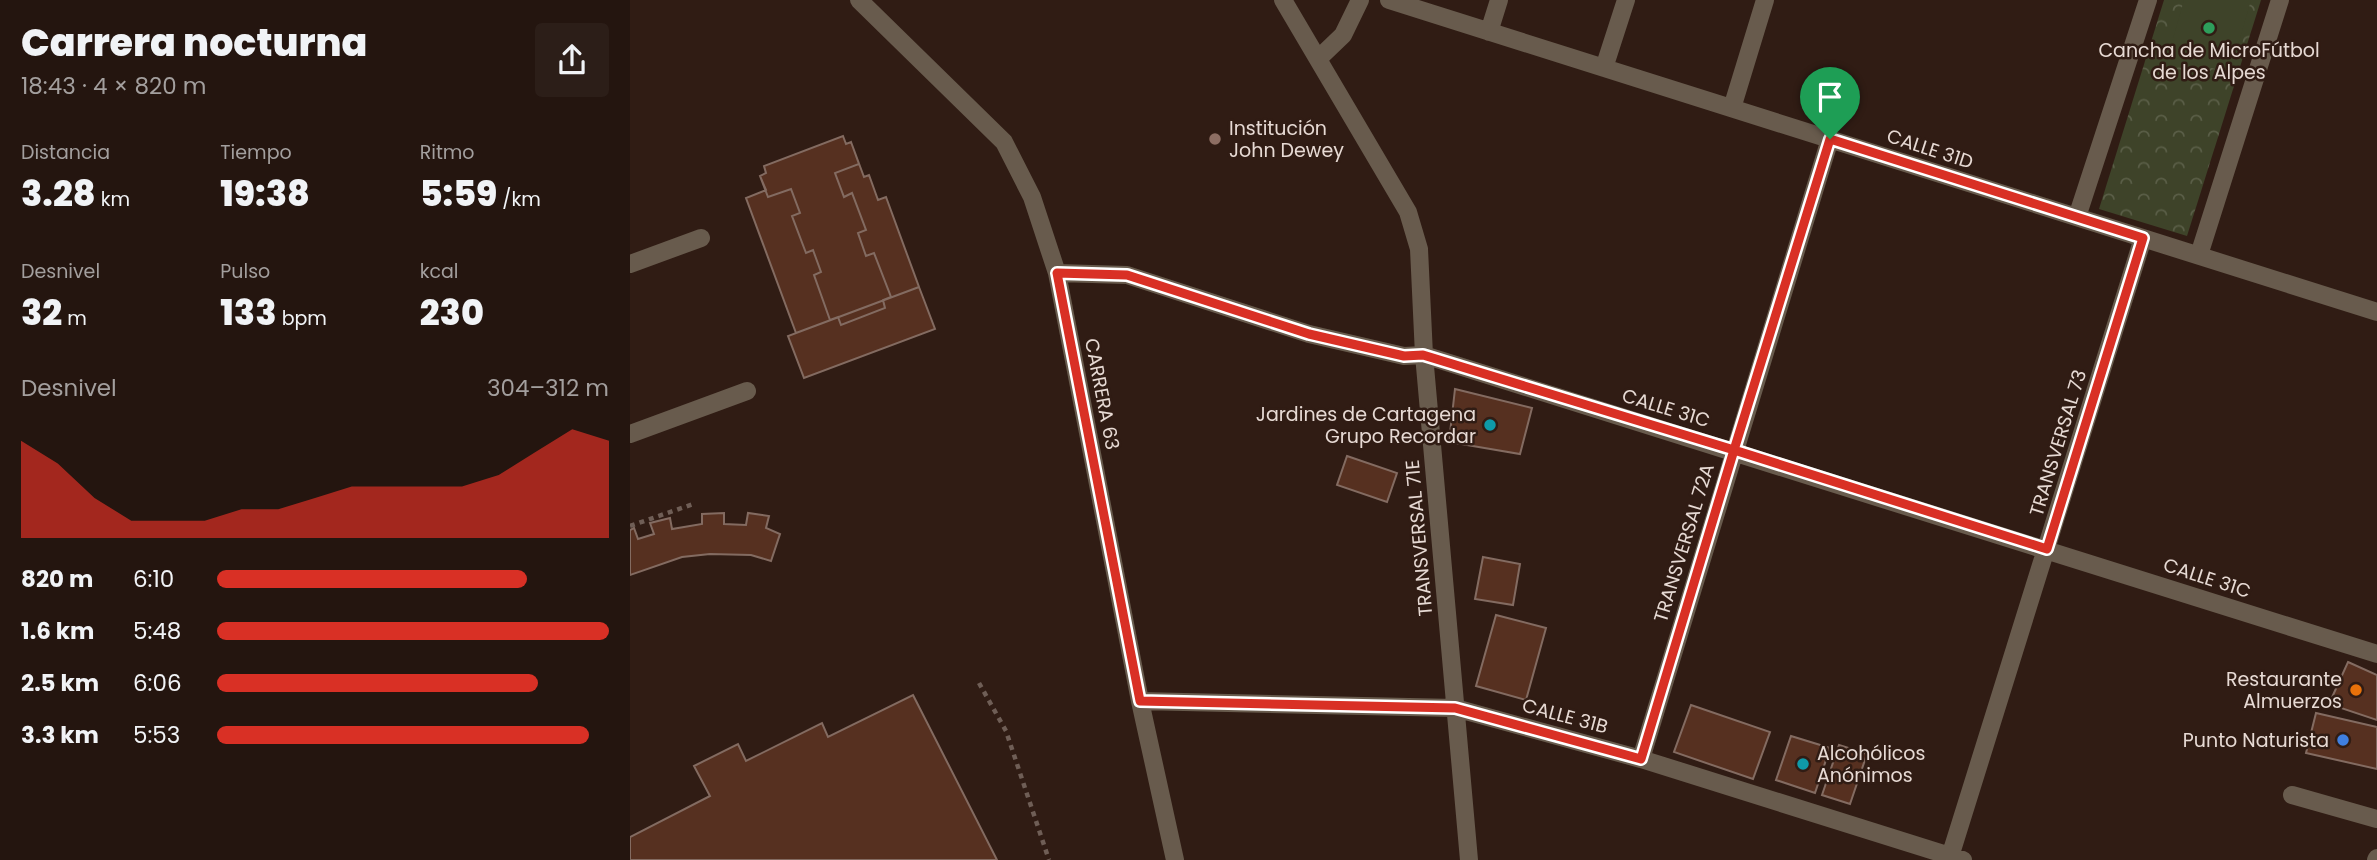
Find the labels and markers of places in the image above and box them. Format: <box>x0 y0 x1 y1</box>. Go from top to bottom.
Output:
marker: Cancha de MicroFútbol de los Alpes <box>2201 20 2217 36</box>
place label: Cancha de MicroFútbol de los Alpes <box>2098 37 2320 86</box>
pin <box>1800 67 1860 139</box>
place label: Institución John Dewey <box>1229 115 1344 164</box>
marker: Institución John Dewey <box>1207 131 1223 147</box>
place label: Jardines de Cartagena Grupo Recordar <box>1256 401 1476 450</box>
marker: Jardines de Cartagena Grupo Recordar <box>1482 417 1498 433</box>
place label: Restaurante Almuerzos <box>2226 666 2342 715</box>
marker: Restaurante Almuerzos <box>2348 682 2364 698</box>
place label: Punto Naturista <box>2183 727 2329 754</box>
marker: Punto Naturista <box>2335 732 2351 748</box>
place label: Alcohólicos Anónimos <box>1817 740 1925 789</box>
marker: Alcohólicos Anónimos <box>1795 756 1811 772</box>

